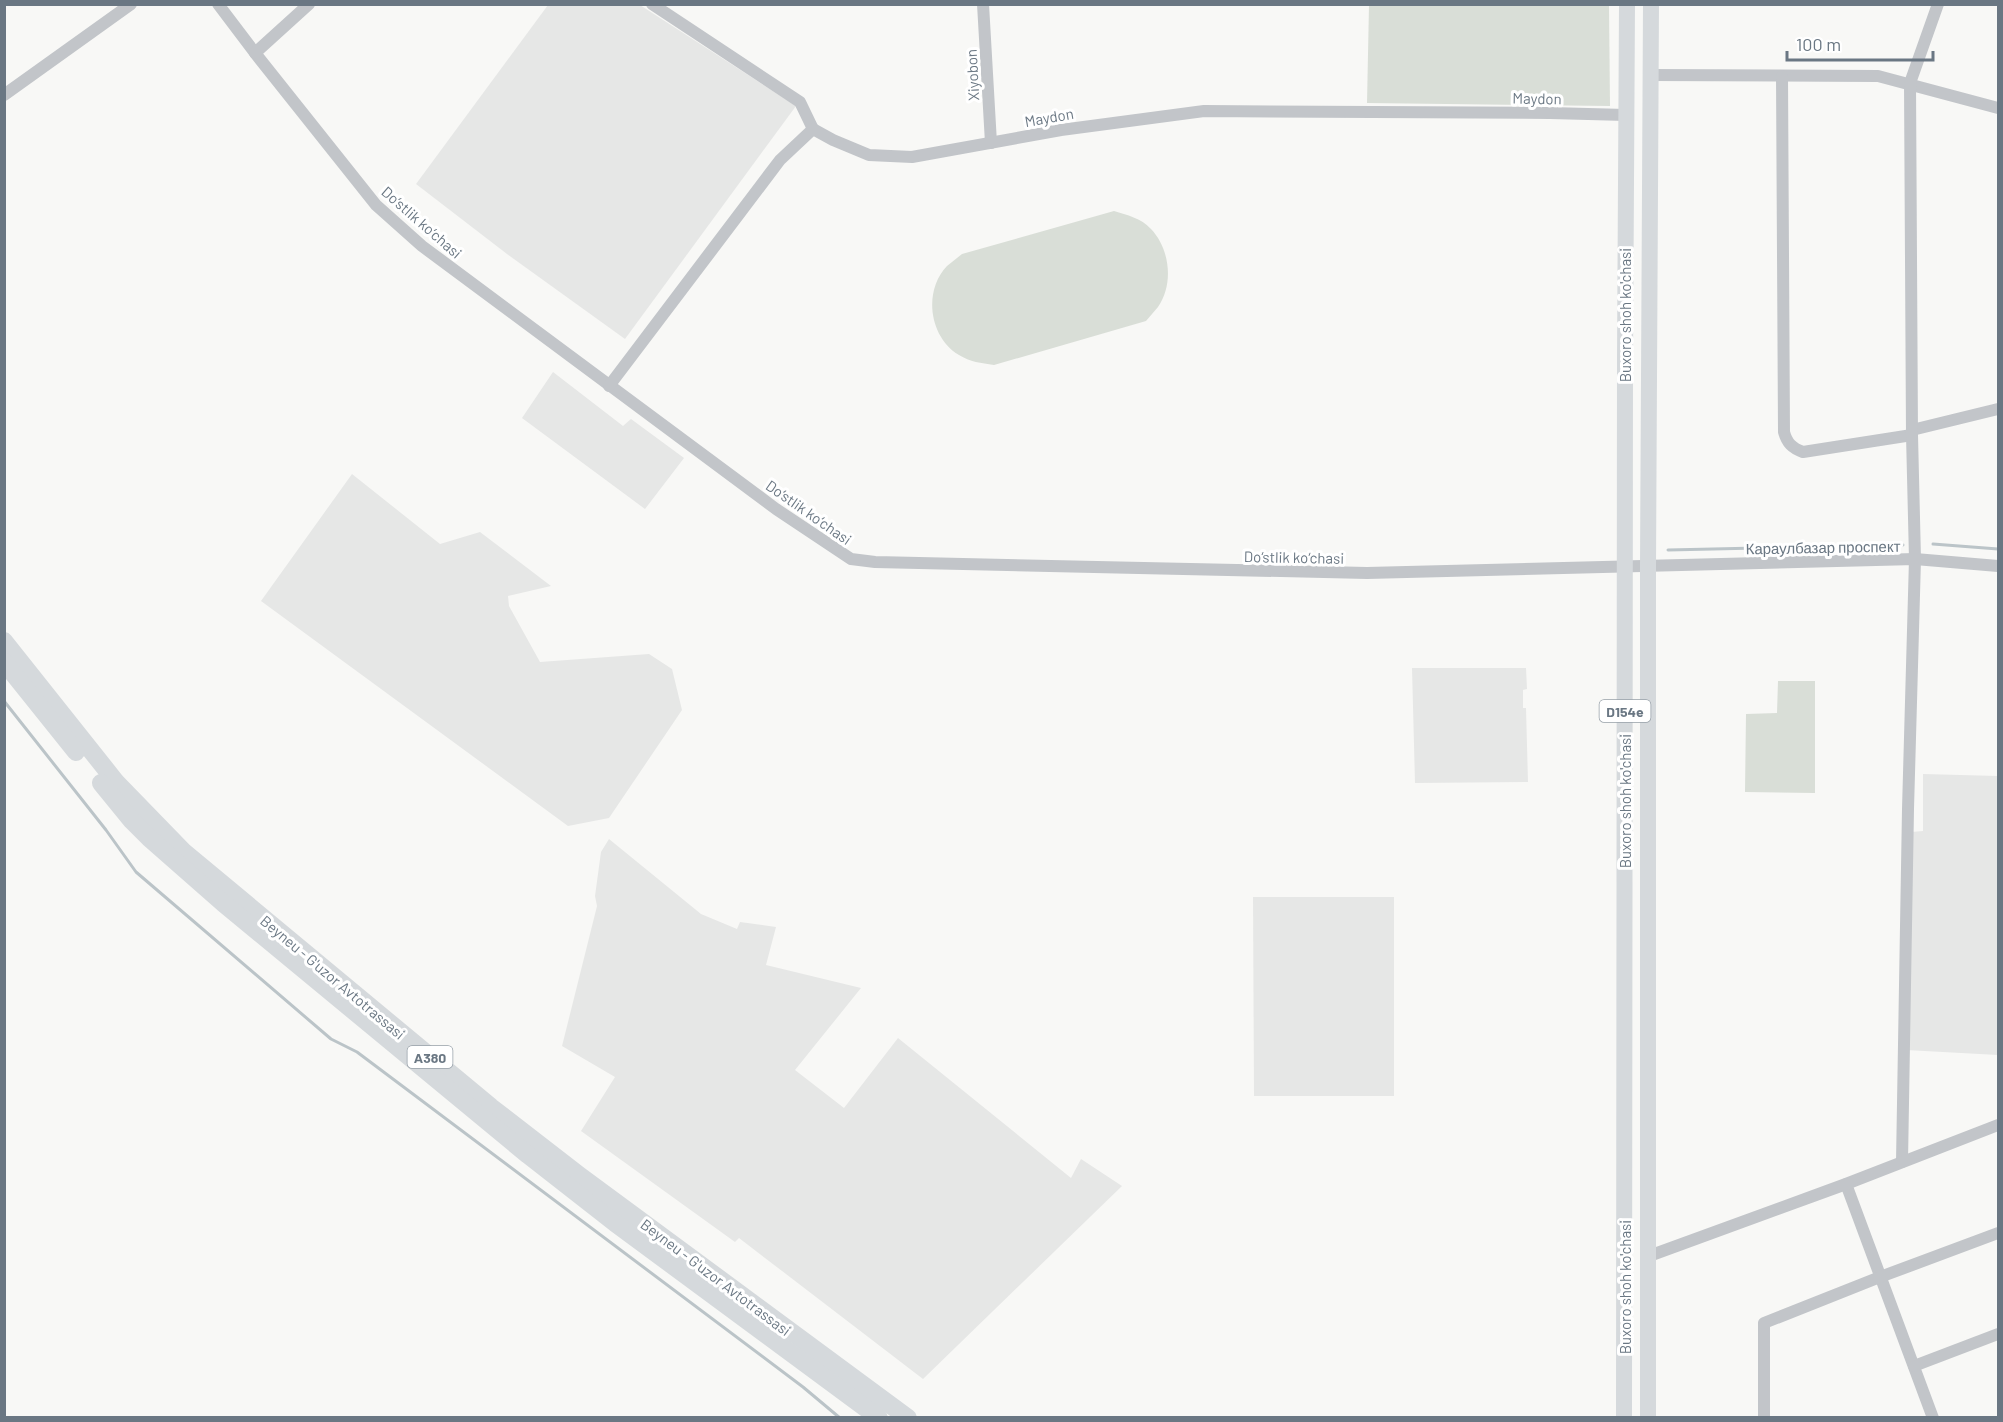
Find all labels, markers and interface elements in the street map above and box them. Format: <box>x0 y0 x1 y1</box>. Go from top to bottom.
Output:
scale bar <box>1787 24 1932 62</box>
text: 100 m <box>1796 33 1841 55</box>
street label: Xiyobon <box>962 49 982 101</box>
street label: Maydon <box>1512 89 1562 107</box>
street label: Maydon <box>1023 104 1075 130</box>
street label: Do‘stlik ko‘chasi <box>378 182 466 262</box>
street label: Buxoro shoh ko'chasi <box>1616 248 1634 382</box>
street label: Do‘stlik ko‘chasi <box>763 476 855 548</box>
street label: Караулбазар проспект <box>1745 537 1901 557</box>
street label: Do‘stlik ko‘chasi <box>1244 547 1344 567</box>
road number: D154e <box>1600 700 1650 722</box>
street label: Buxoro shoh ko'chasi <box>1616 734 1634 868</box>
street label: Beyneu - G'uzor Avtotrassasi <box>257 911 409 1043</box>
road number: A380 <box>408 1046 452 1068</box>
street label: Beyneu - G'uzor Avtotrassasi <box>637 1215 795 1339</box>
street label: Buxoro shoh ko'chasi <box>1616 1220 1634 1354</box>

